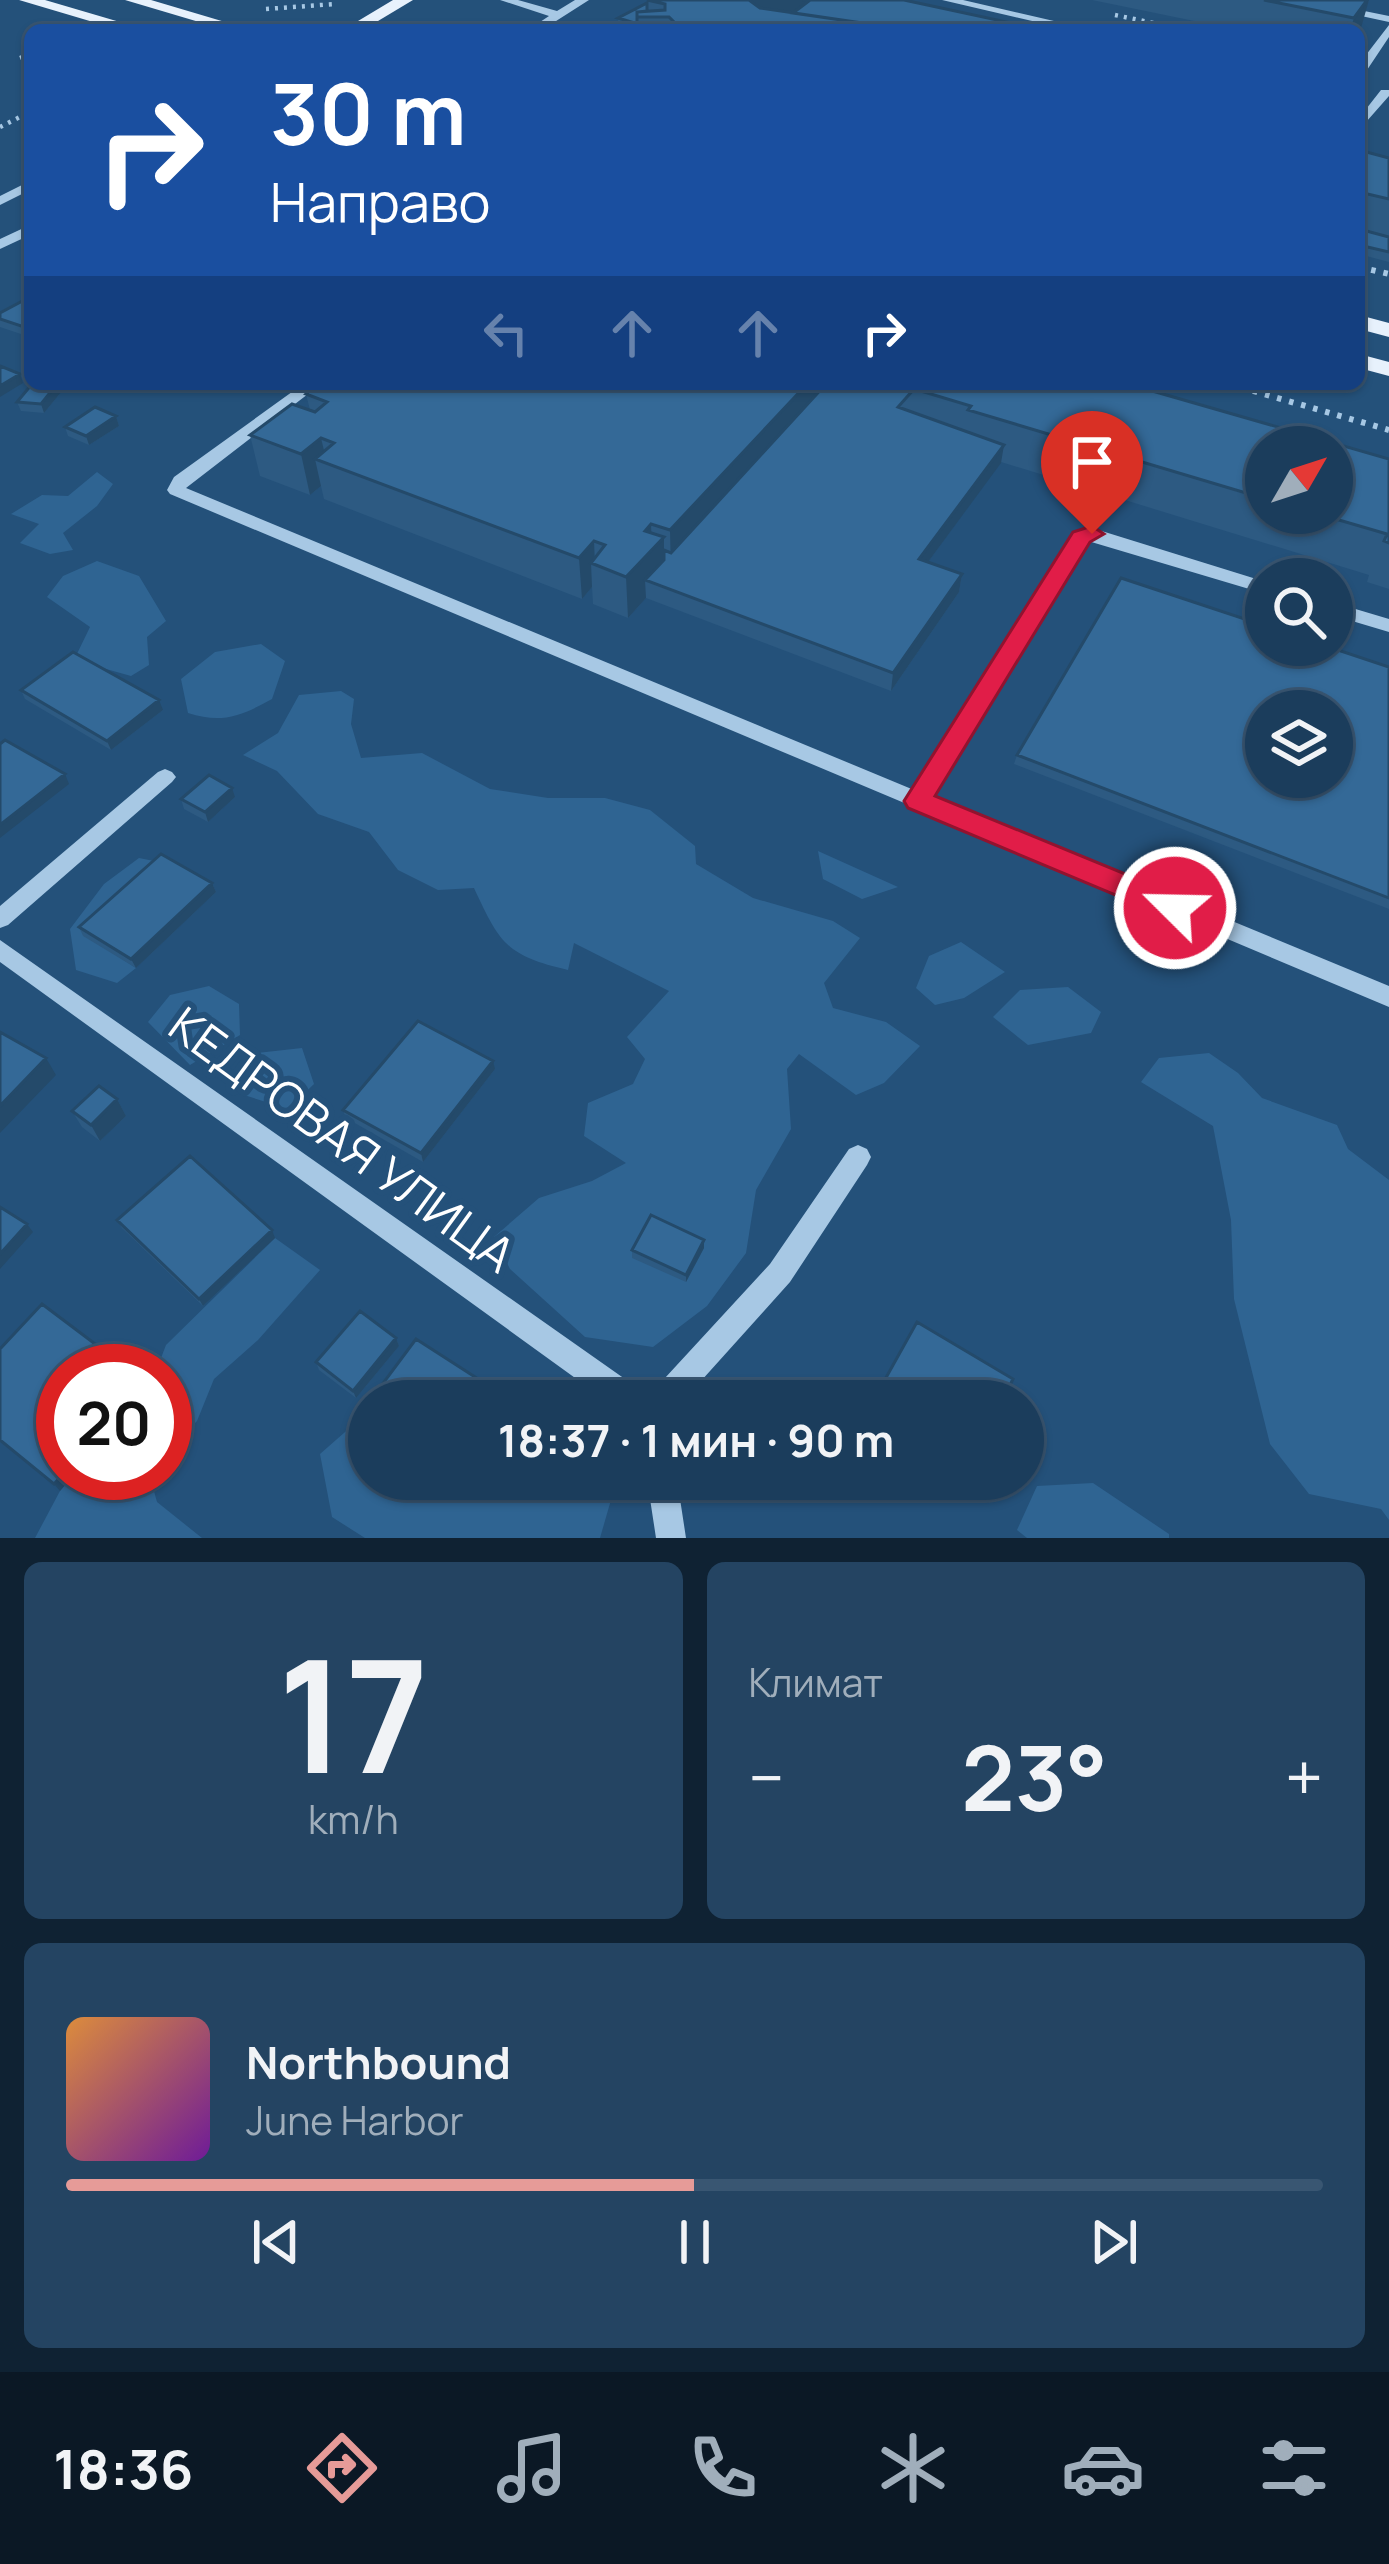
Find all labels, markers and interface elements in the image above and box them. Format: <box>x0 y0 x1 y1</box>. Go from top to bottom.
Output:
text: 30 m <box>270 55 466 170</box>
icon: right <box>72 72 228 228</box>
text: Направо <box>270 164 491 238</box>
icon: left <box>473 300 539 366</box>
icon: ahead <box>599 300 665 366</box>
icon: ahead <box>725 300 791 366</box>
icon: right <box>851 300 917 366</box>
pin <box>1041 411 1143 534</box>
north arrow <box>1245 426 1353 534</box>
map controls <box>1245 426 1353 798</box>
icon: arrive <box>1059 429 1125 495</box>
button: search <box>1245 558 1353 666</box>
button: layers <box>1245 690 1353 798</box>
position arrow <box>1112 845 1238 971</box>
street label: КЕДРОВАЯ УЛИЦА <box>157 991 529 1286</box>
speed limit sign: 20 <box>36 1344 192 1500</box>
text: 18:37 · 1 мин · 90 m <box>498 1409 894 1471</box>
text: 17 <box>277 1607 429 1820</box>
text: Климат <box>749 1655 883 1709</box>
text: 23° <box>961 1715 1108 1838</box>
text: − <box>749 1732 784 1822</box>
text: + <box>1285 1732 1323 1822</box>
text: km/h <box>308 1792 399 1846</box>
text: Northbound <box>246 2031 511 2093</box>
text: June Harbor <box>246 2093 464 2147</box>
icon: previous <box>243 2209 309 2275</box>
icon: pause <box>662 2209 728 2275</box>
icon: next <box>1081 2209 1147 2275</box>
icon: directions <box>300 2426 384 2510</box>
icon: music <box>490 2426 574 2510</box>
icon: phone <box>681 2426 765 2510</box>
icon: climate <box>871 2426 955 2510</box>
icon: car <box>1061 2426 1145 2510</box>
icon: filters <box>1252 2426 1336 2510</box>
text: 18:36 <box>53 2431 193 2505</box>

